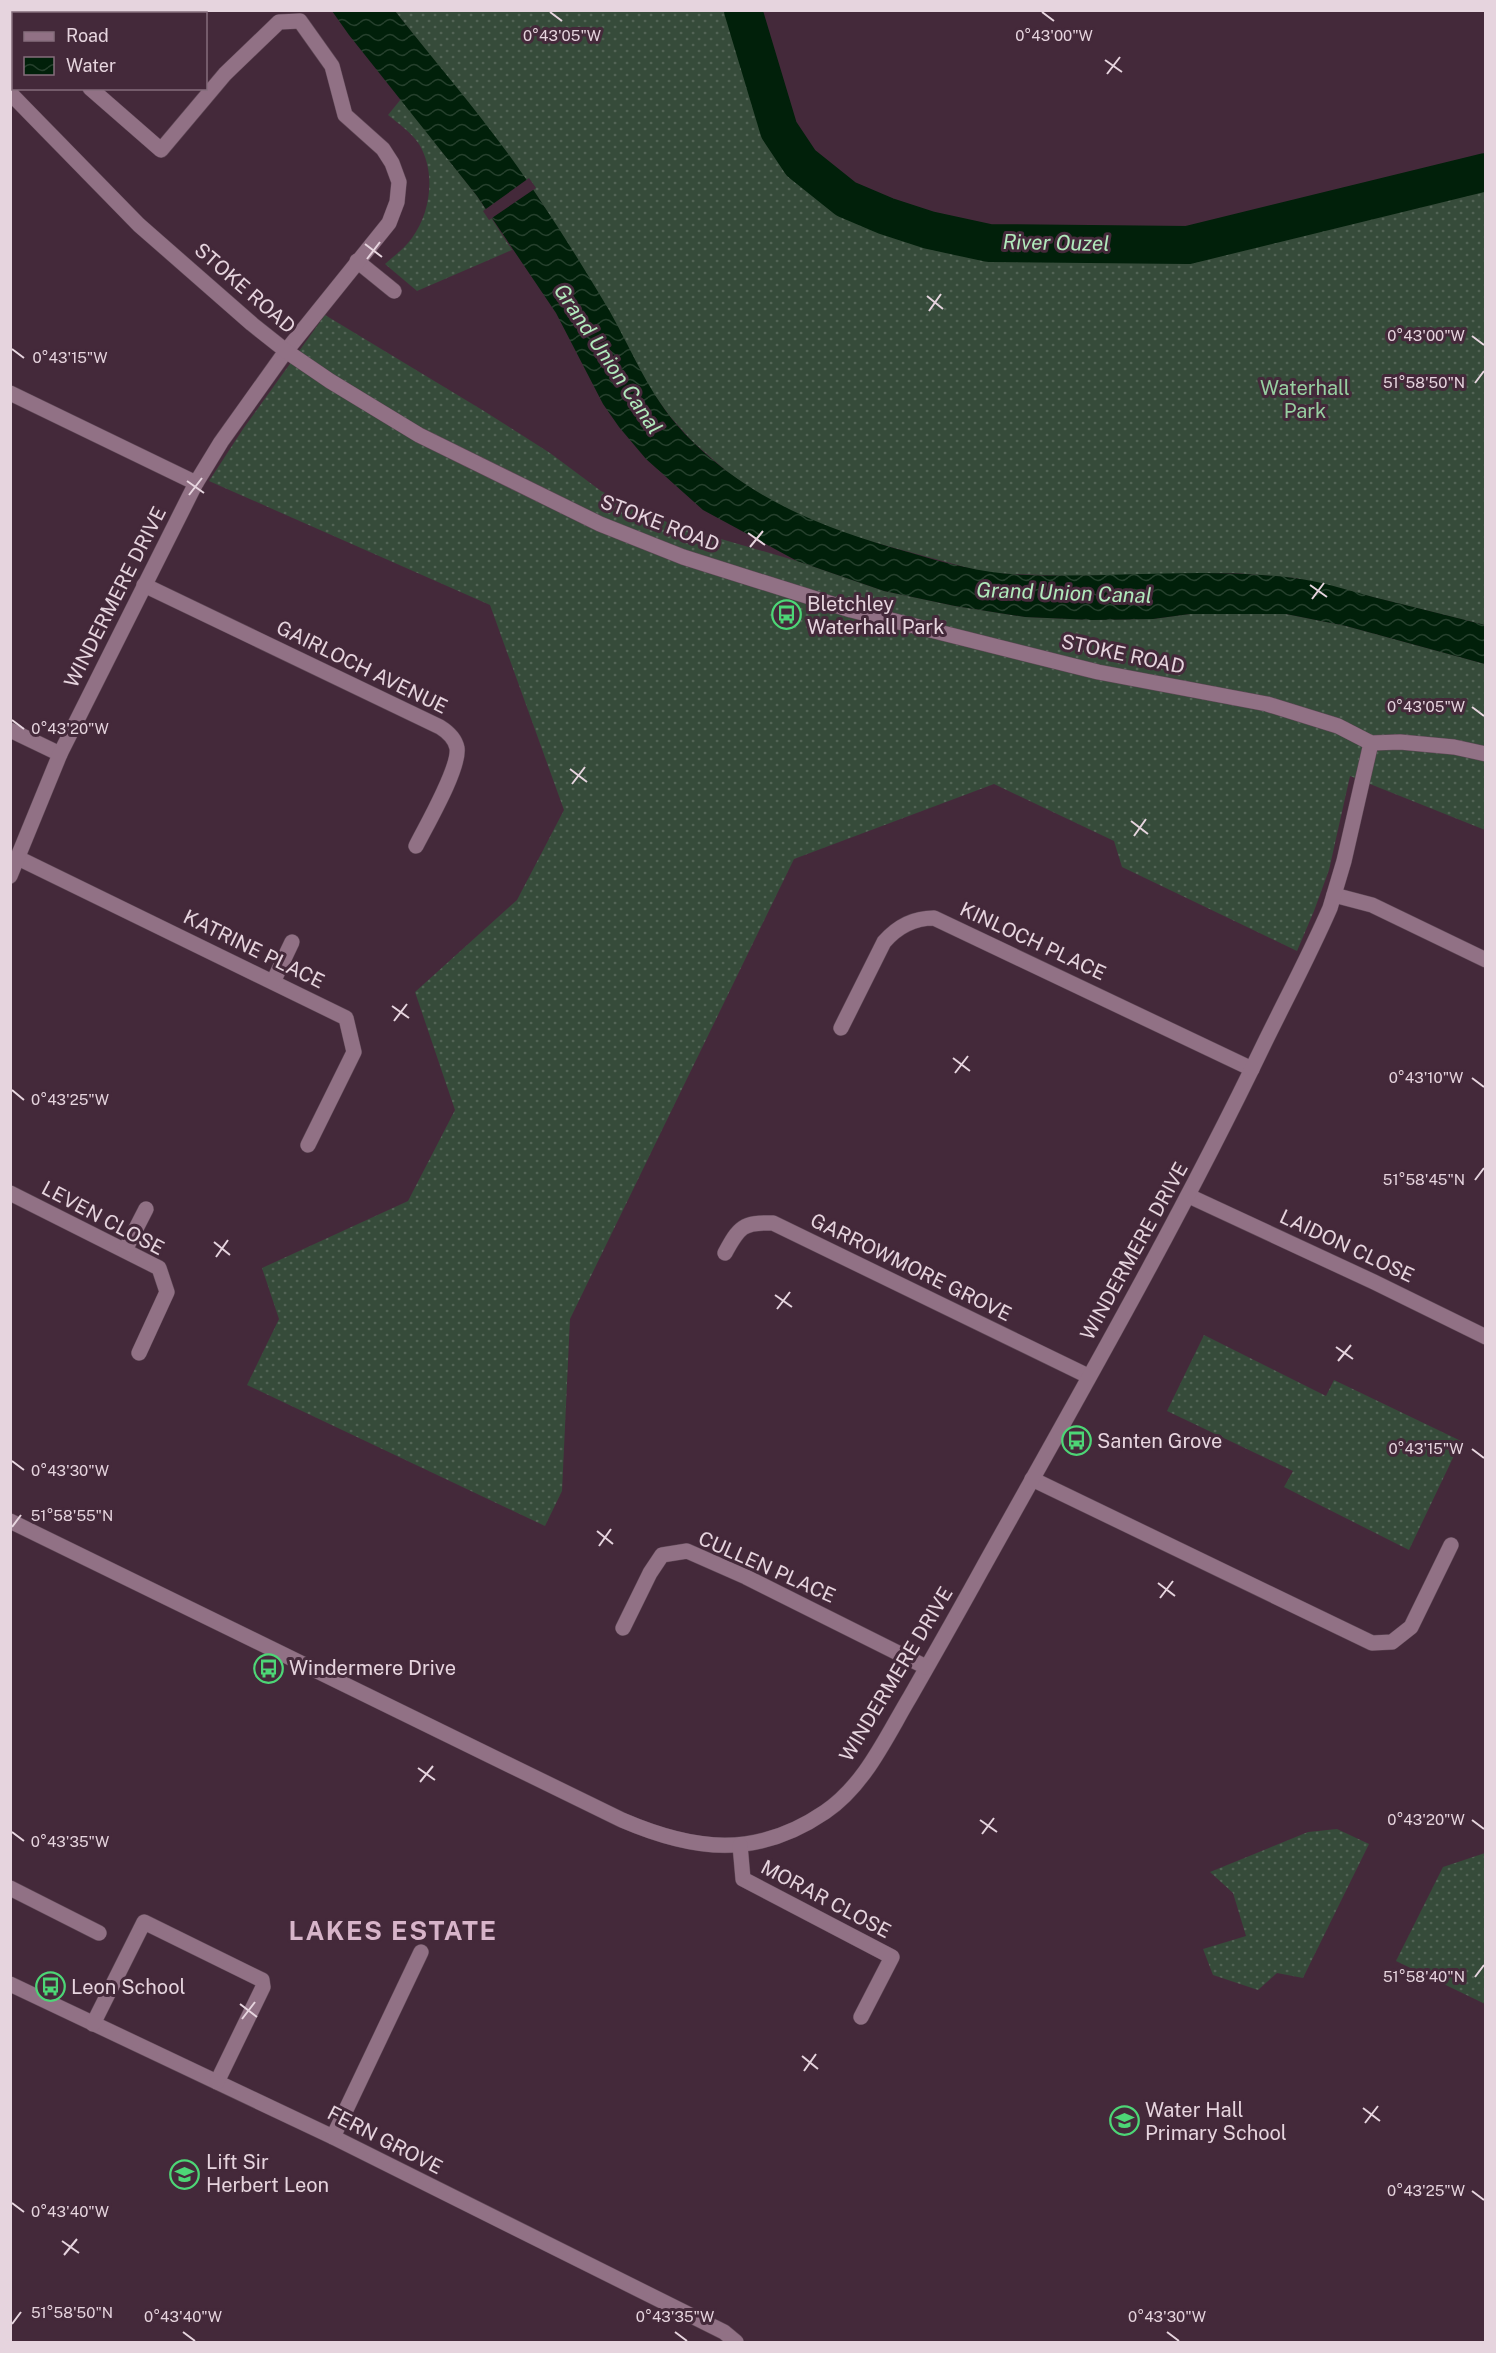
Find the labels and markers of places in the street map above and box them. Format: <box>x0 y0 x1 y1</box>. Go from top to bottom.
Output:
place label: Bletchley Waterhall Park <box>807 592 944 639</box>
bus stop icon: Bletchley Waterhall Park <box>770 599 802 631</box>
bus stop icon: Santen Grove <box>1060 1425 1092 1457</box>
place label: Santen Grove <box>1097 1429 1222 1453</box>
bus stop icon: Windermere Drive <box>252 1652 284 1684</box>
place label: Windermere Drive <box>289 1656 456 1680</box>
bus stop icon: Leon School <box>34 1971 66 2003</box>
place label: Leon School <box>71 1975 186 1999</box>
place label: Water Hall Primary School <box>1145 2098 1287 2145</box>
school or university icon: Water Hall Primary School <box>1108 2105 1140 2137</box>
place label: Lift Sir Herbert Leon <box>206 2150 329 2197</box>
school or university icon: Lift Sir Herbert Leon <box>169 2158 201 2190</box>

